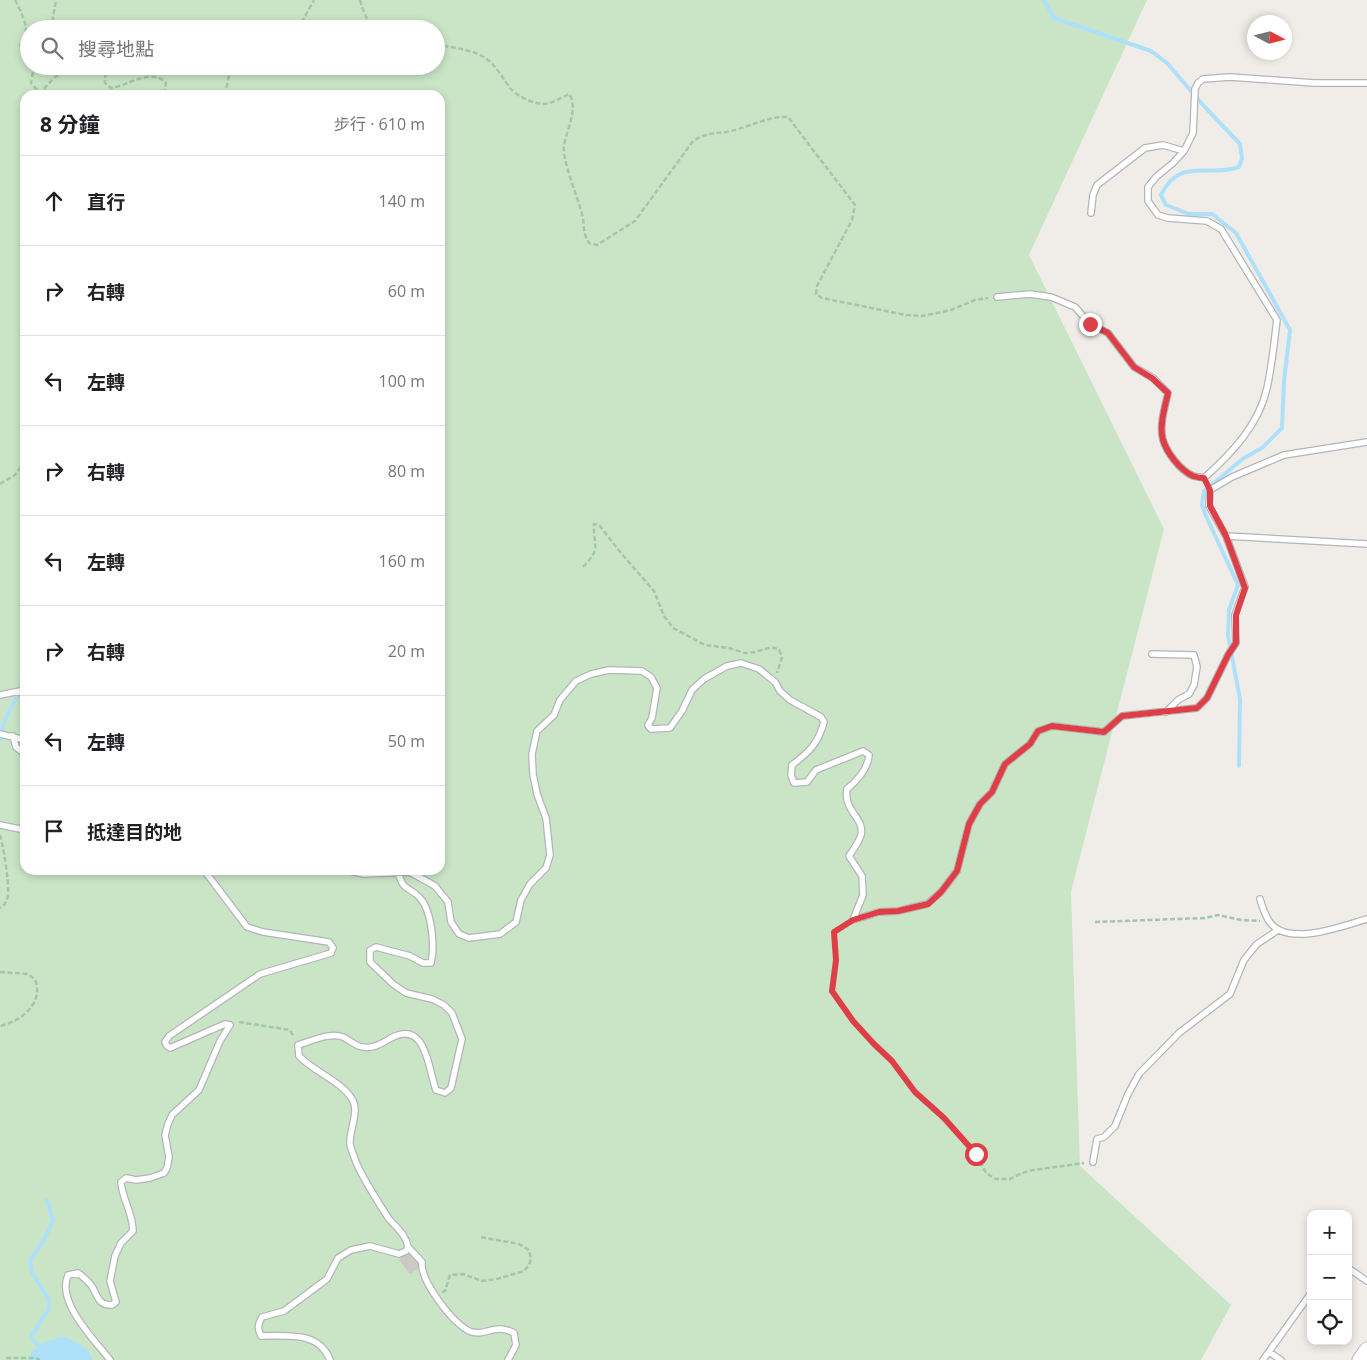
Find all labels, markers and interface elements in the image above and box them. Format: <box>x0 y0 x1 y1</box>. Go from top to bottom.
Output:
north arrow <box>1247 15 1292 60</box>
search box <box>20 20 445 75</box>
icon: search <box>38 34 66 62</box>
text: 搜尋地點 <box>78 36 154 62</box>
text: 8 分鐘 <box>40 110 99 138</box>
text: 步行 · 610 m <box>334 113 425 135</box>
icon: ahead <box>40 187 68 215</box>
text: 直行 <box>87 189 125 215</box>
text: 140 m <box>379 190 425 212</box>
icon: right <box>40 277 68 305</box>
text: 右轉 <box>87 279 125 305</box>
text: 60 m <box>388 280 425 302</box>
route end <box>1079 313 1102 336</box>
icon: left <box>40 367 68 395</box>
text: 左轉 <box>87 369 125 395</box>
text: 100 m <box>379 370 425 392</box>
icon: right <box>40 457 68 485</box>
text: 右轉 <box>87 459 125 485</box>
text: 80 m <box>388 460 425 482</box>
icon: left <box>40 547 68 575</box>
text: 左轉 <box>87 549 125 575</box>
text: 160 m <box>379 550 425 572</box>
icon: right <box>40 637 68 665</box>
text: 右轉 <box>87 639 125 665</box>
text: 20 m <box>388 640 425 662</box>
icon: left <box>40 727 68 755</box>
text: 左轉 <box>87 729 125 755</box>
text: 50 m <box>388 730 425 752</box>
icon: arrive <box>40 817 68 845</box>
text: 抵達目的地 <box>87 819 182 845</box>
route start <box>965 1143 988 1166</box>
map controls <box>1307 1210 1352 1345</box>
button: + <box>1307 1210 1352 1255</box>
button: − <box>1307 1255 1352 1300</box>
button: locate <box>1307 1300 1352 1345</box>

